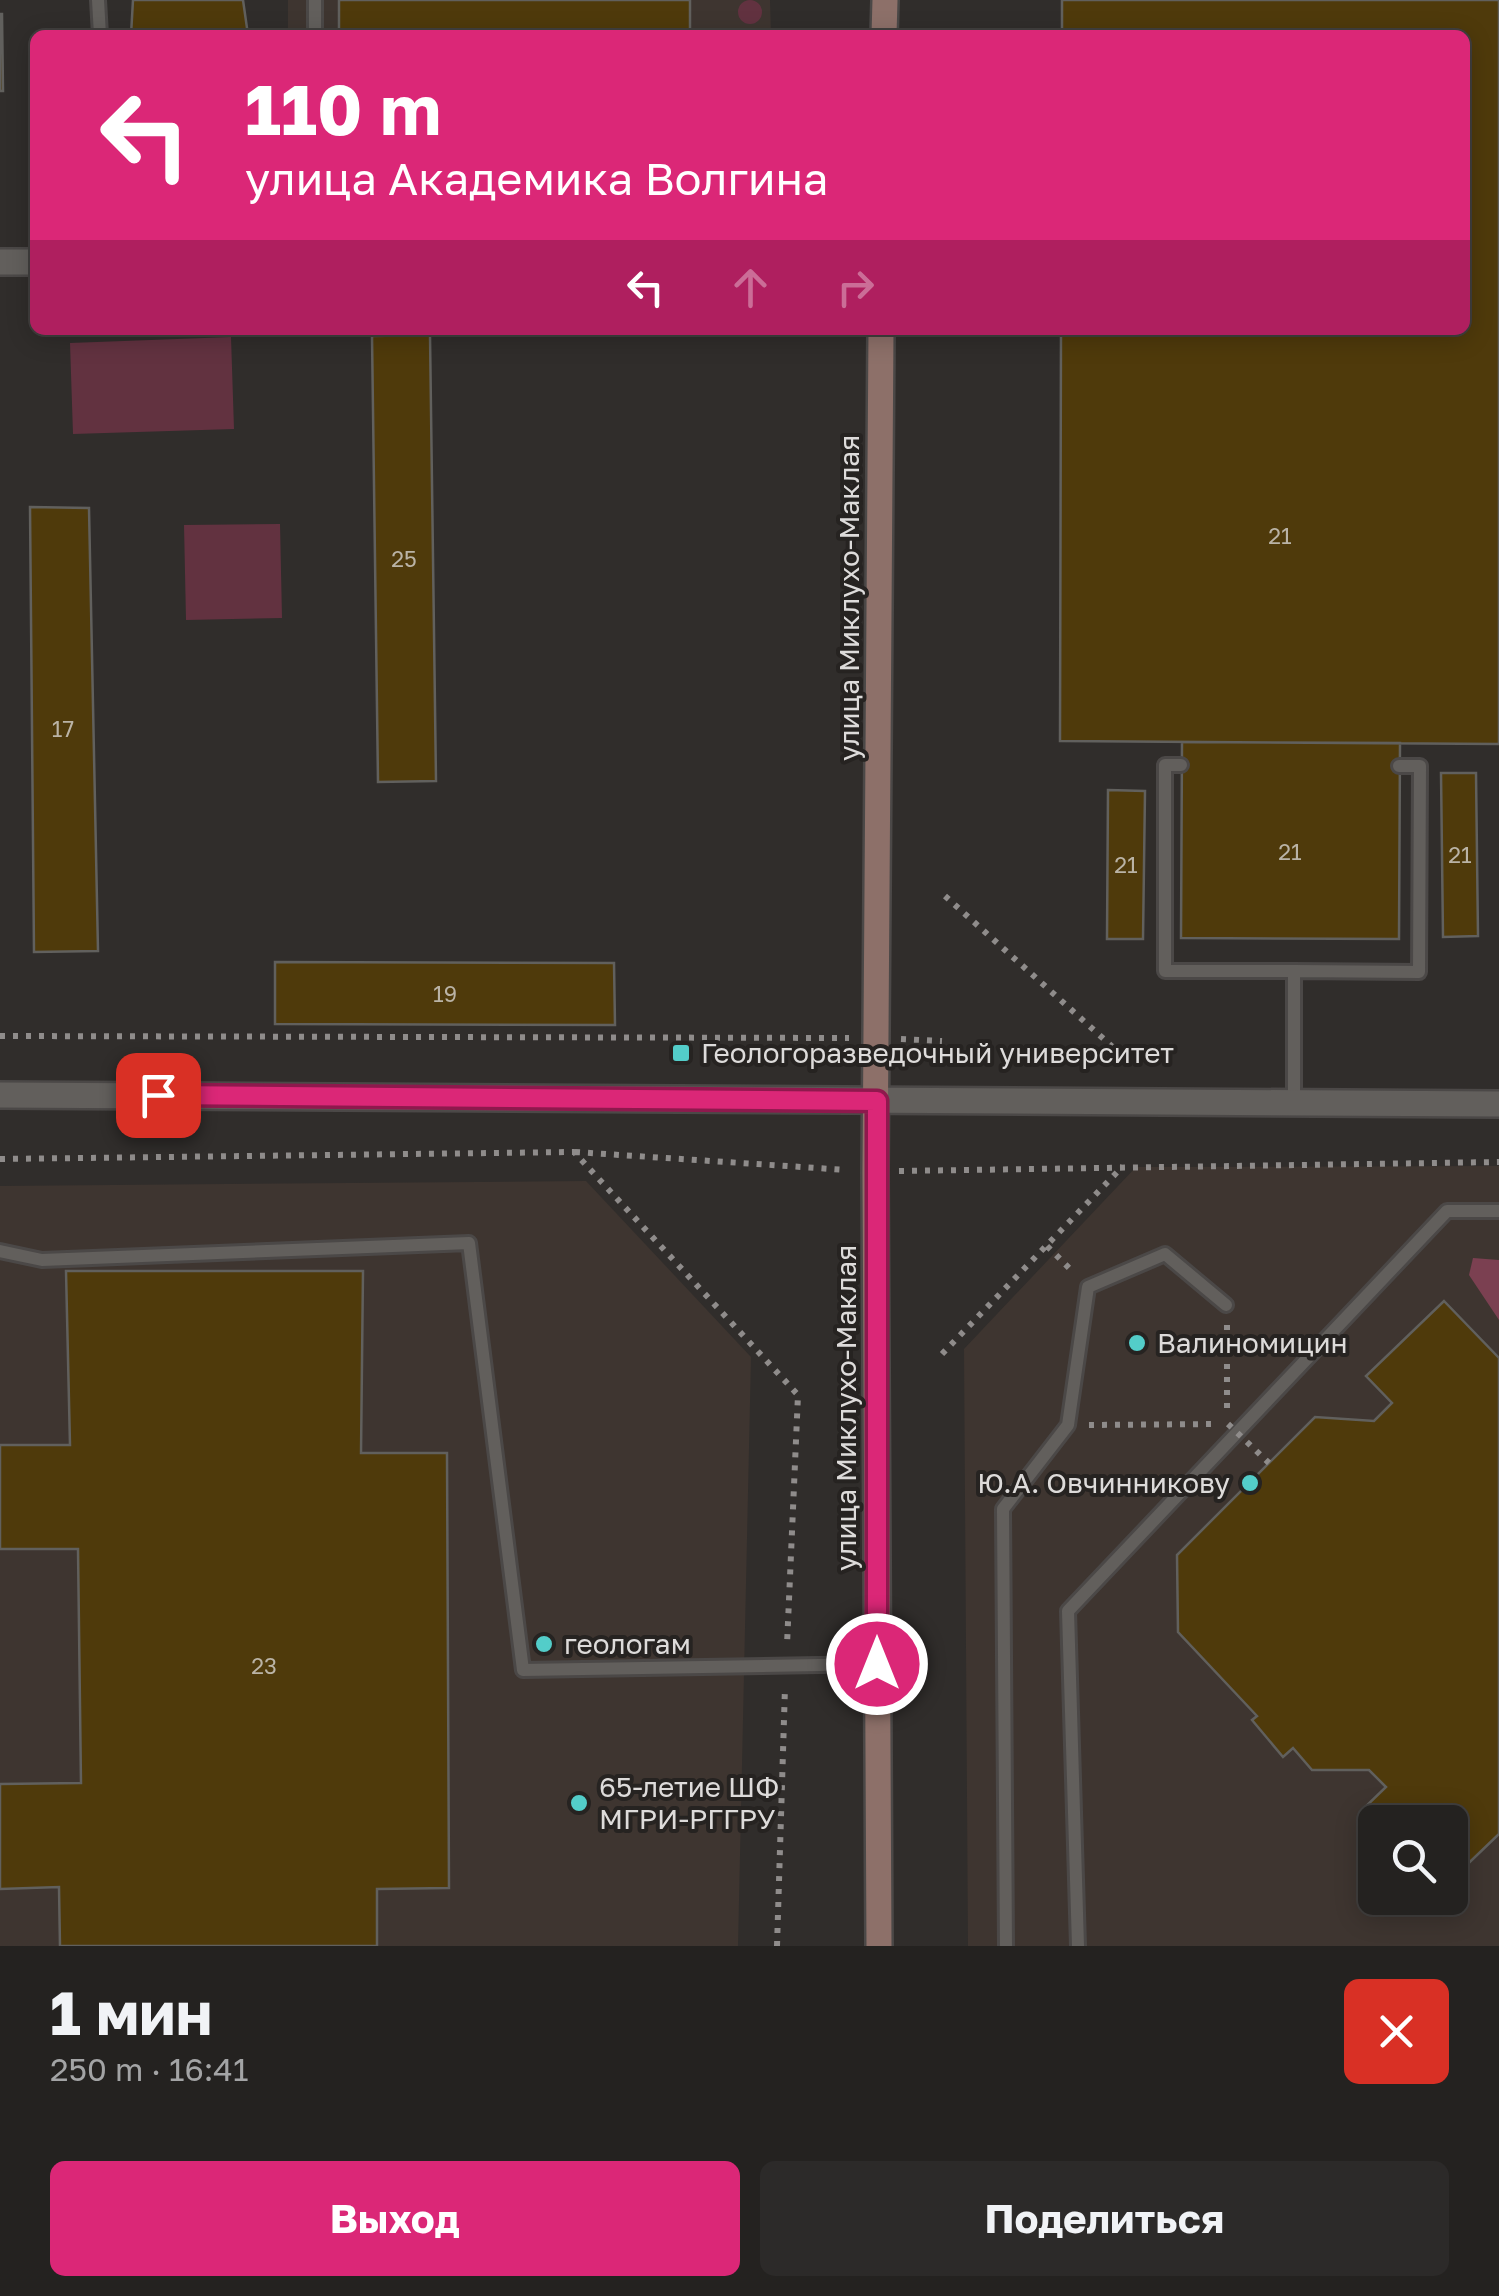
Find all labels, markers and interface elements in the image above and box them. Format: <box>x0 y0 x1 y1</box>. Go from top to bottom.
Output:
text: 110 m <box>245 66 441 150</box>
icon: left <box>80 70 210 200</box>
text: улица Академика Волгина <box>245 151 828 205</box>
icon: left <box>618 260 673 315</box>
icon: ahead <box>723 260 778 315</box>
icon: right <box>828 260 883 315</box>
street label: улица Миклухо-Маклая <box>832 435 865 761</box>
house number: 21 <box>1268 522 1292 549</box>
house number: 25 <box>391 545 417 572</box>
house number: 17 <box>52 715 74 742</box>
house number: 21 <box>1278 838 1302 865</box>
house number: 21 <box>1448 841 1472 868</box>
house number: 21 <box>1114 851 1138 878</box>
house number: 19 <box>433 980 457 1007</box>
place label: Геологоразведочный университет <box>701 1036 1174 1069</box>
marker: Геологоразведочный университет <box>670 1042 692 1064</box>
pin <box>116 1053 201 1138</box>
icon: arrive <box>131 1068 186 1123</box>
street label: улица Миклухо-Маклая <box>829 1245 862 1571</box>
place label: Валиномицин <box>1157 1326 1348 1359</box>
marker: Валиномицин <box>1126 1332 1148 1354</box>
place label: Ю.А. Овчинникову <box>977 1466 1230 1499</box>
marker: Ю.А. Овчинникову <box>1239 1472 1261 1494</box>
position arrow <box>825 1612 929 1716</box>
place label: геологам <box>564 1627 691 1660</box>
marker: геологам <box>533 1633 555 1655</box>
house number: 23 <box>251 1652 277 1679</box>
place label: 65-летие ШФ МГРИ-РГГРУ <box>599 1770 779 1835</box>
marker: 65-летие ШФ МГРИ-РГГРУ <box>568 1792 590 1814</box>
map controls <box>1358 1805 1468 1915</box>
button: search <box>1358 1805 1468 1915</box>
text: 1 мин <box>50 1976 212 2048</box>
button: close <box>1344 1979 1449 2084</box>
text: 250 m · 16:41 <box>50 2050 248 2088</box>
button: Выход <box>50 2161 740 2276</box>
button: Поделиться <box>760 2161 1449 2276</box>

